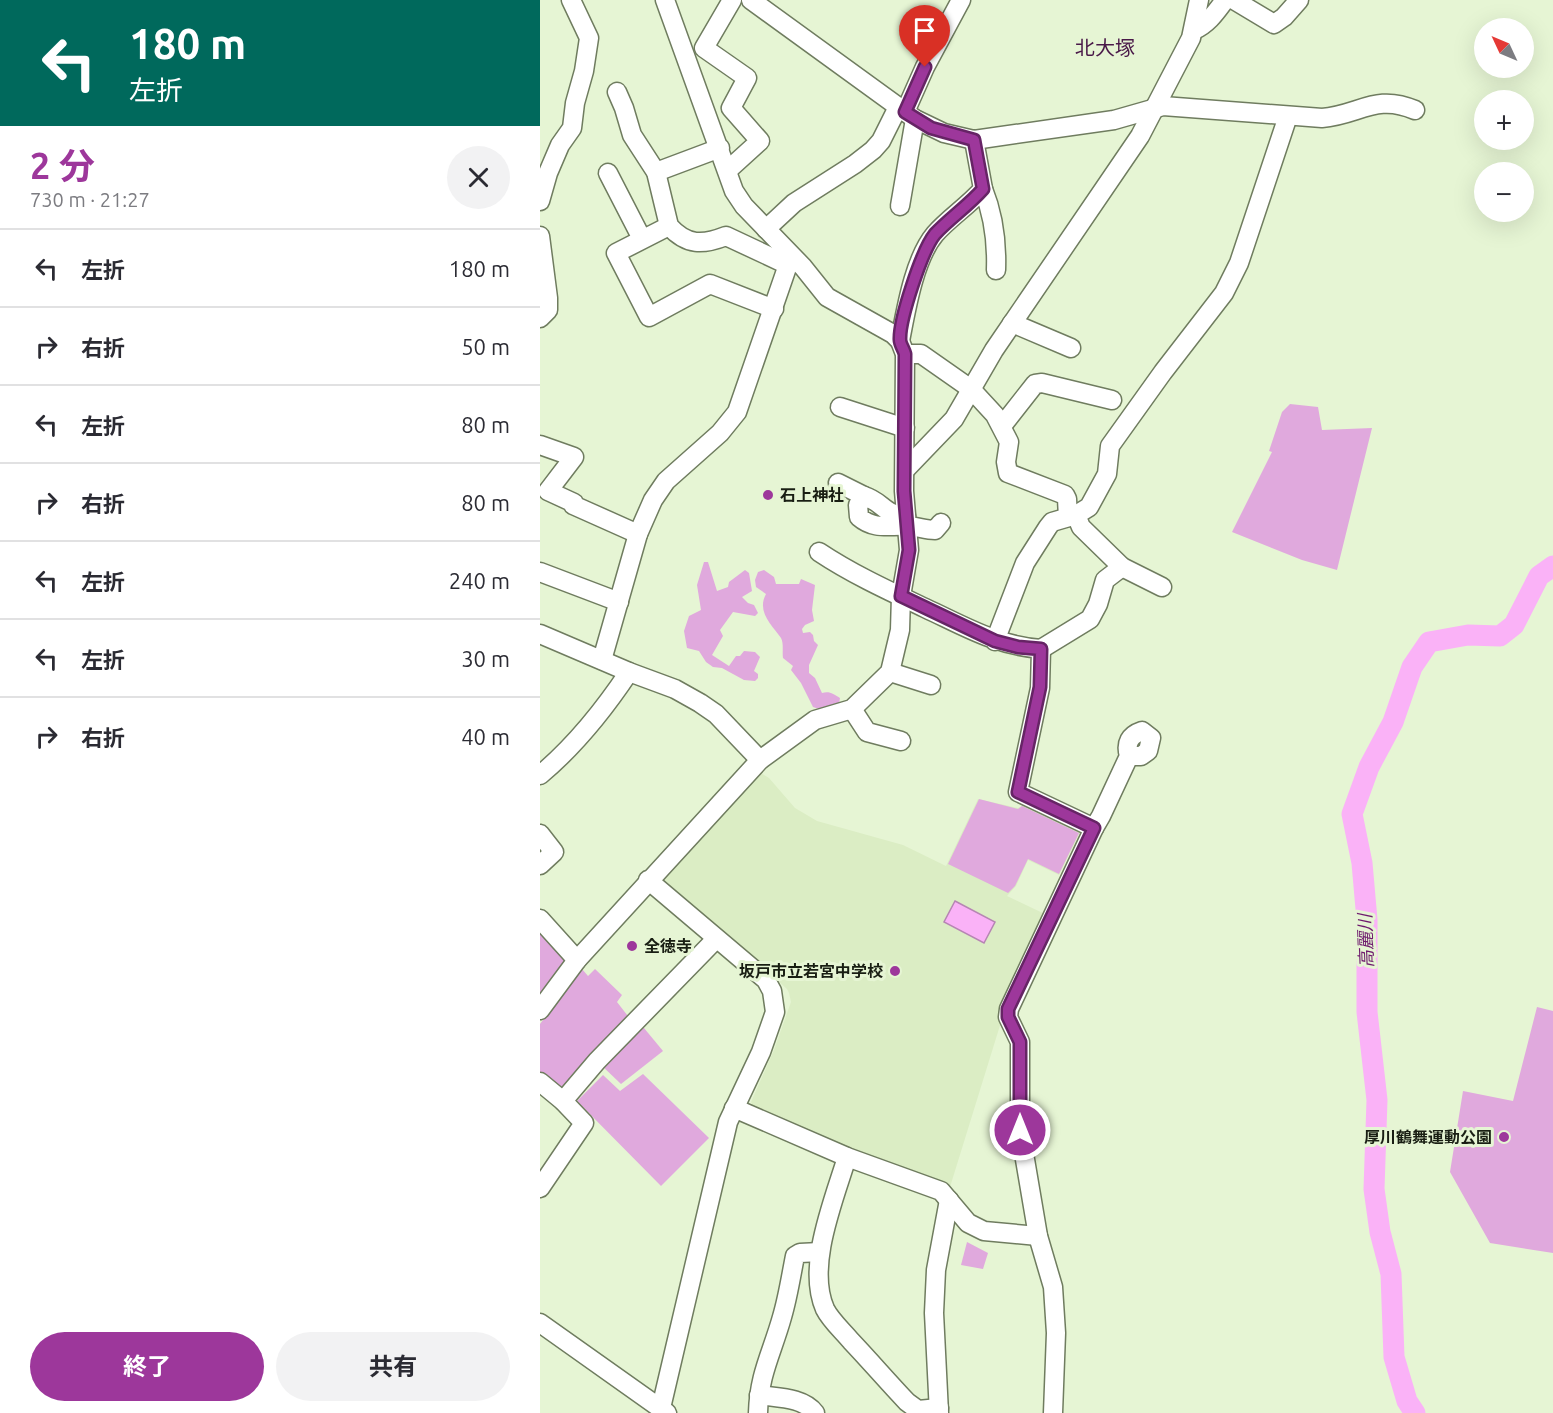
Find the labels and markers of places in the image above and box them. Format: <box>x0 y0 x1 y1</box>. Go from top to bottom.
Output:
pin <box>899 5 950 67</box>
place label: 石上神社 <box>780 486 844 504</box>
marker: 石上神社 <box>761 488 775 502</box>
place label: 全徳寺 <box>644 937 692 955</box>
marker: 全徳寺 <box>625 939 639 953</box>
place label: 坂戸市立若宮中学校 <box>739 962 883 980</box>
marker: 坂戸市立若宮中学校 <box>888 964 902 978</box>
place label: 厚川鶴舞運動公園 <box>1364 1128 1492 1146</box>
marker: 厚川鶴舞運動公園 <box>1497 1130 1511 1144</box>

